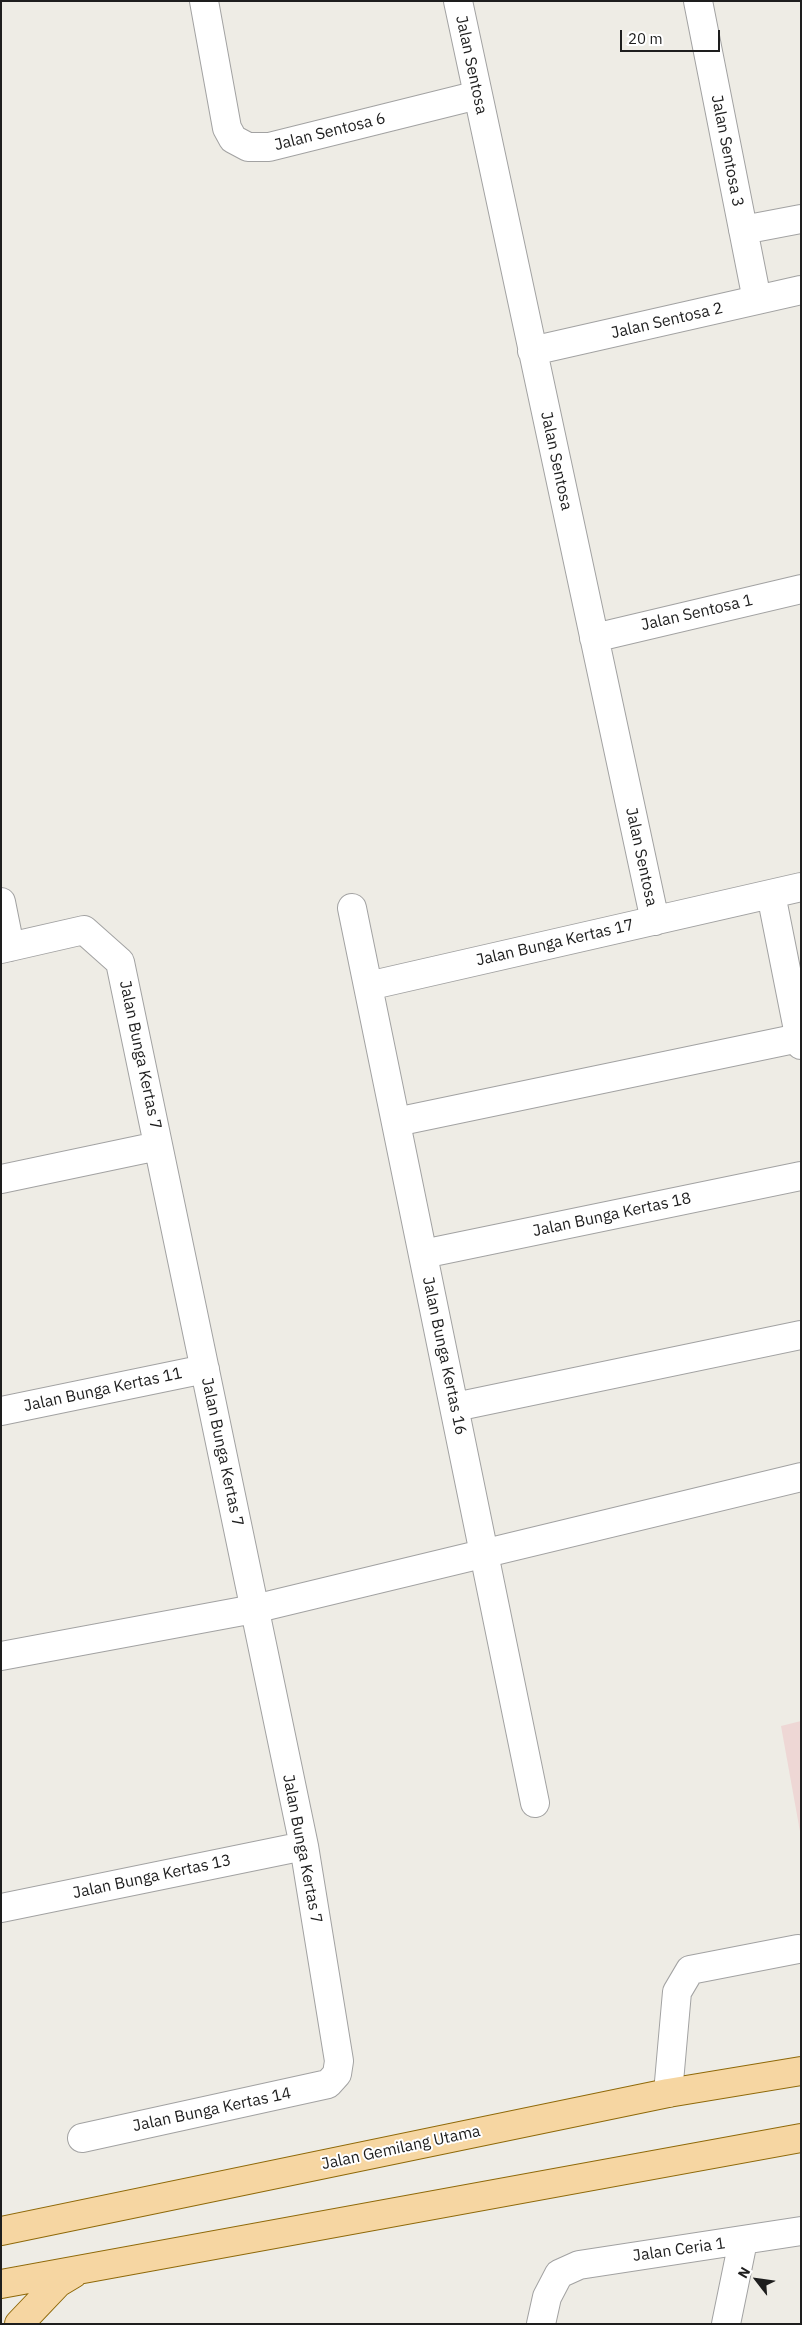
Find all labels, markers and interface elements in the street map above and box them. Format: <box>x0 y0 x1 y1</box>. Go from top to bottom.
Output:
street label: Jalan Sentosa <box>451 14 491 116</box>
scale bar <box>622 20 722 52</box>
text: 20 m <box>628 29 663 48</box>
street label: Jalan Sentosa 3 <box>707 93 747 209</box>
street label: Jalan Sentosa 6 <box>272 109 388 155</box>
street label: Jalan Sentosa 2 <box>609 299 725 343</box>
street label: Jalan Sentosa <box>536 410 576 512</box>
street label: Jalan Sentosa 1 <box>639 591 755 635</box>
street label: Jalan Sentosa <box>621 806 661 908</box>
street label: Jalan Bunga Kertas 17 <box>474 916 636 970</box>
street label: Jalan Bunga Kertas 7 <box>115 979 165 1131</box>
street label: Jalan Bunga Kertas 18 <box>531 1189 693 1241</box>
street label: Jalan Bunga Kertas 16 <box>418 1275 470 1437</box>
street label: Jalan Bunga Kertas 11 <box>22 1364 184 1416</box>
street label: Jalan Bunga Kertas 7 <box>197 1376 247 1528</box>
street label: Jalan Bunga Kertas 7 <box>278 1773 326 1925</box>
street label: Jalan Bunga Kertas 13 <box>71 1851 233 1903</box>
street label: Jalan Bunga Kertas 14 <box>131 2084 293 2136</box>
street label: Jalan Gemilang Utama <box>320 2122 482 2174</box>
street label: Jalan Ceria 1 <box>632 2234 726 2266</box>
north arrow <box>732 2255 782 2305</box>
text: N <box>734 2264 754 2281</box>

